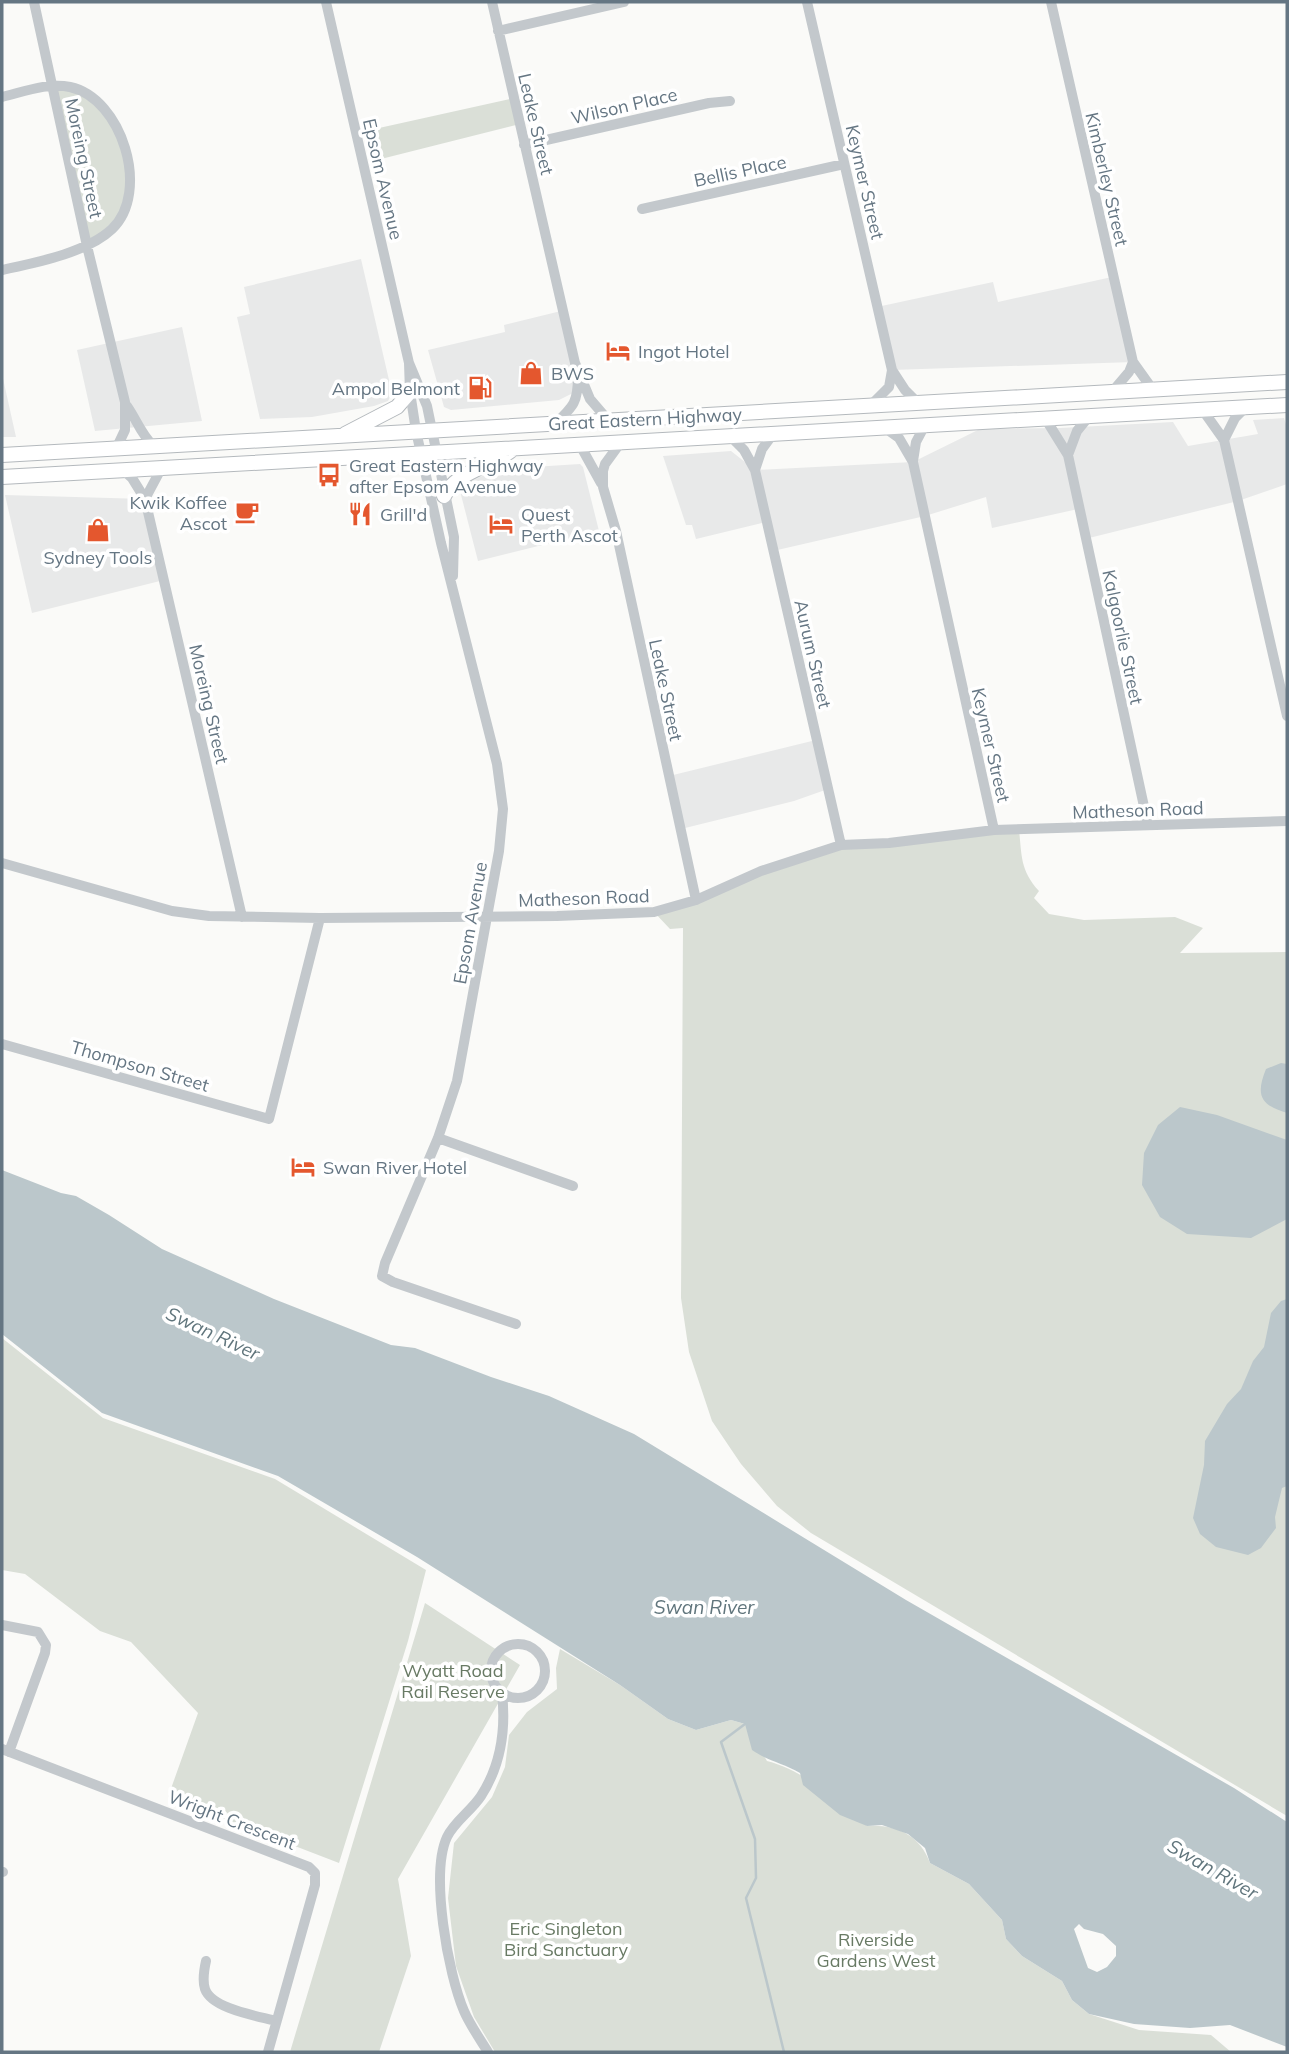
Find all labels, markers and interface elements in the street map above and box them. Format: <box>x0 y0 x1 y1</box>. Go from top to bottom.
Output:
street label: Leake Street <box>513 71 559 177</box>
street label: Wilson Place <box>569 83 679 129</box>
street label: Moreing Street <box>60 96 108 220</box>
street label: Kimberley Street <box>1080 110 1134 248</box>
street label: Epsom Avenue <box>358 116 408 242</box>
street label: Keymer Street <box>841 122 889 242</box>
street label: Bellis Place <box>692 150 788 192</box>
hotel icon: Ingot Hotel <box>604 337 632 365</box>
place label: Ingot Hotel <box>638 340 730 363</box>
shop icon: BWS <box>517 359 545 387</box>
place label: BWS <box>551 362 594 385</box>
fuel station icon: Ampol Belmont <box>466 374 494 402</box>
place label: Ampol Belmont <box>332 377 460 400</box>
street label: Great Eastern Highway <box>547 402 743 436</box>
place label: Great Eastern Highway after Epsom Avenue <box>349 454 544 498</box>
bus stop icon: Great Eastern Highway after Epsom Avenue <box>315 461 343 489</box>
place label: Kwik Koffee Ascot <box>130 491 227 535</box>
cafe icon: Kwik Koffee Ascot <box>233 498 261 526</box>
restaurant icon: Grill'd <box>346 500 374 528</box>
place label: Grill'd <box>380 503 427 526</box>
place label: Quest Perth Ascot <box>521 503 618 547</box>
hotel icon: Quest Perth Ascot <box>487 510 515 538</box>
shop icon: Sydney Tools <box>84 516 112 544</box>
place label: Sydney Tools <box>43 546 153 569</box>
street label: Kalgoorlie Street <box>1097 567 1149 707</box>
street label: Aurum Street <box>789 597 837 711</box>
street label: Leake Street <box>644 637 688 743</box>
street label: Moreing Street <box>184 642 234 766</box>
street label: Keymer Street <box>967 685 1015 805</box>
street label: Matheson Road <box>1072 796 1204 824</box>
street label: Epsom Avenue <box>448 860 492 986</box>
street label: Matheson Road <box>518 884 650 912</box>
street label: Thompson Street <box>68 1035 212 1097</box>
hotel icon: Swan River Hotel <box>289 1153 317 1181</box>
place label: Swan River Hotel <box>323 1156 467 1179</box>
water label: Swan River <box>162 1301 265 1366</box>
water label: Swan River <box>654 1595 755 1619</box>
park label: Wyatt Road Rail Reserve <box>401 1659 505 1703</box>
street label: Wright Crescent <box>165 1785 299 1855</box>
water label: Swan River <box>1164 1834 1263 1905</box>
park label: Eric Singleton Bird Sanctuary <box>504 1917 628 1961</box>
park label: Riverside Gardens West <box>816 1928 936 1972</box>

